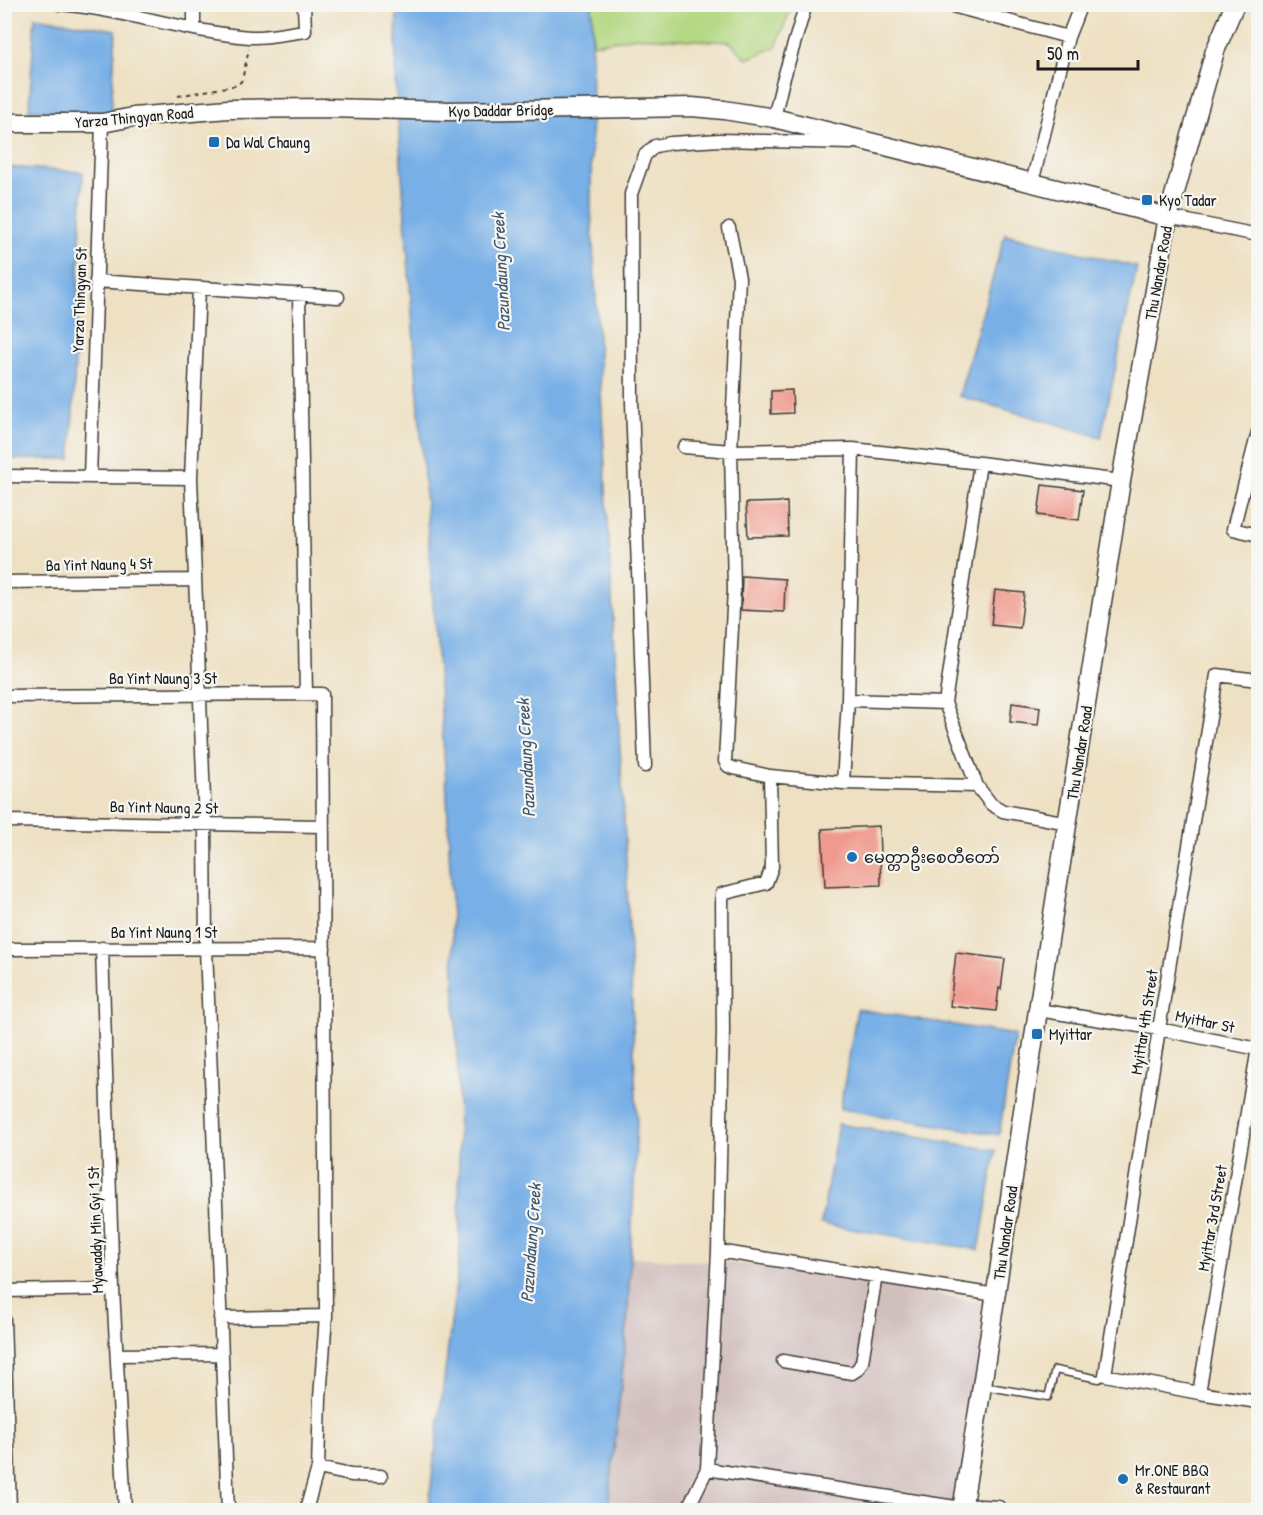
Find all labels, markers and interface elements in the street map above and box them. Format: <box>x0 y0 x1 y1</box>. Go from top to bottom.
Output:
scale bar <box>1038 33 1138 71</box>
text: 50 m <box>1047 41 1079 66</box>
street label: Kyo Daddar Bridge <box>448 98 554 122</box>
street label: Yarza Thingyan Road <box>74 101 194 133</box>
place label: Da Wal Chaung <box>226 131 310 153</box>
marker: Da Wal Chaung <box>207 135 221 149</box>
place label: Kyo Tadar <box>1159 189 1217 211</box>
marker: Kyo Tadar <box>1140 193 1154 207</box>
water label: Pazundaung Creek <box>485 210 516 332</box>
street label: Thu Nandar Road <box>1139 224 1177 322</box>
street label: Yarza Thingyan St <box>66 247 92 353</box>
street label: Ba Yint Naung 4 St <box>45 552 153 576</box>
street label: Ba Yint Naung 3 St <box>109 667 218 689</box>
water label: Pazundaung Creek <box>510 696 541 818</box>
street label: Thu Nandar Road <box>1061 704 1097 802</box>
street label: Ba Yint Naung 2 St <box>110 795 219 819</box>
place label: မေတ္တာဦးစေတီတော် <box>864 846 1000 871</box>
marker: မေတ္တာဦးစေတီတော် <box>845 850 859 864</box>
street label: Ba Yint Naung 1 St <box>111 921 218 943</box>
street label: Myittar 4th Street <box>1125 967 1163 1076</box>
street label: Myittar St <box>1173 1004 1237 1038</box>
place label: Myittar <box>1049 1023 1092 1045</box>
marker: Myittar <box>1030 1027 1044 1041</box>
street label: Myittar 3rd Street <box>1192 1163 1232 1273</box>
street label: Myawaddy Min Gyi 1 St <box>82 1166 108 1294</box>
water label: Pazundaung Creek <box>514 1181 547 1303</box>
street label: Thu Nandar Road <box>988 1184 1022 1282</box>
place label: Mr.ONE BBQ & Restaurant <box>1135 1459 1211 1499</box>
marker: Mr.ONE BBQ & Restaurant <box>1116 1472 1130 1486</box>

